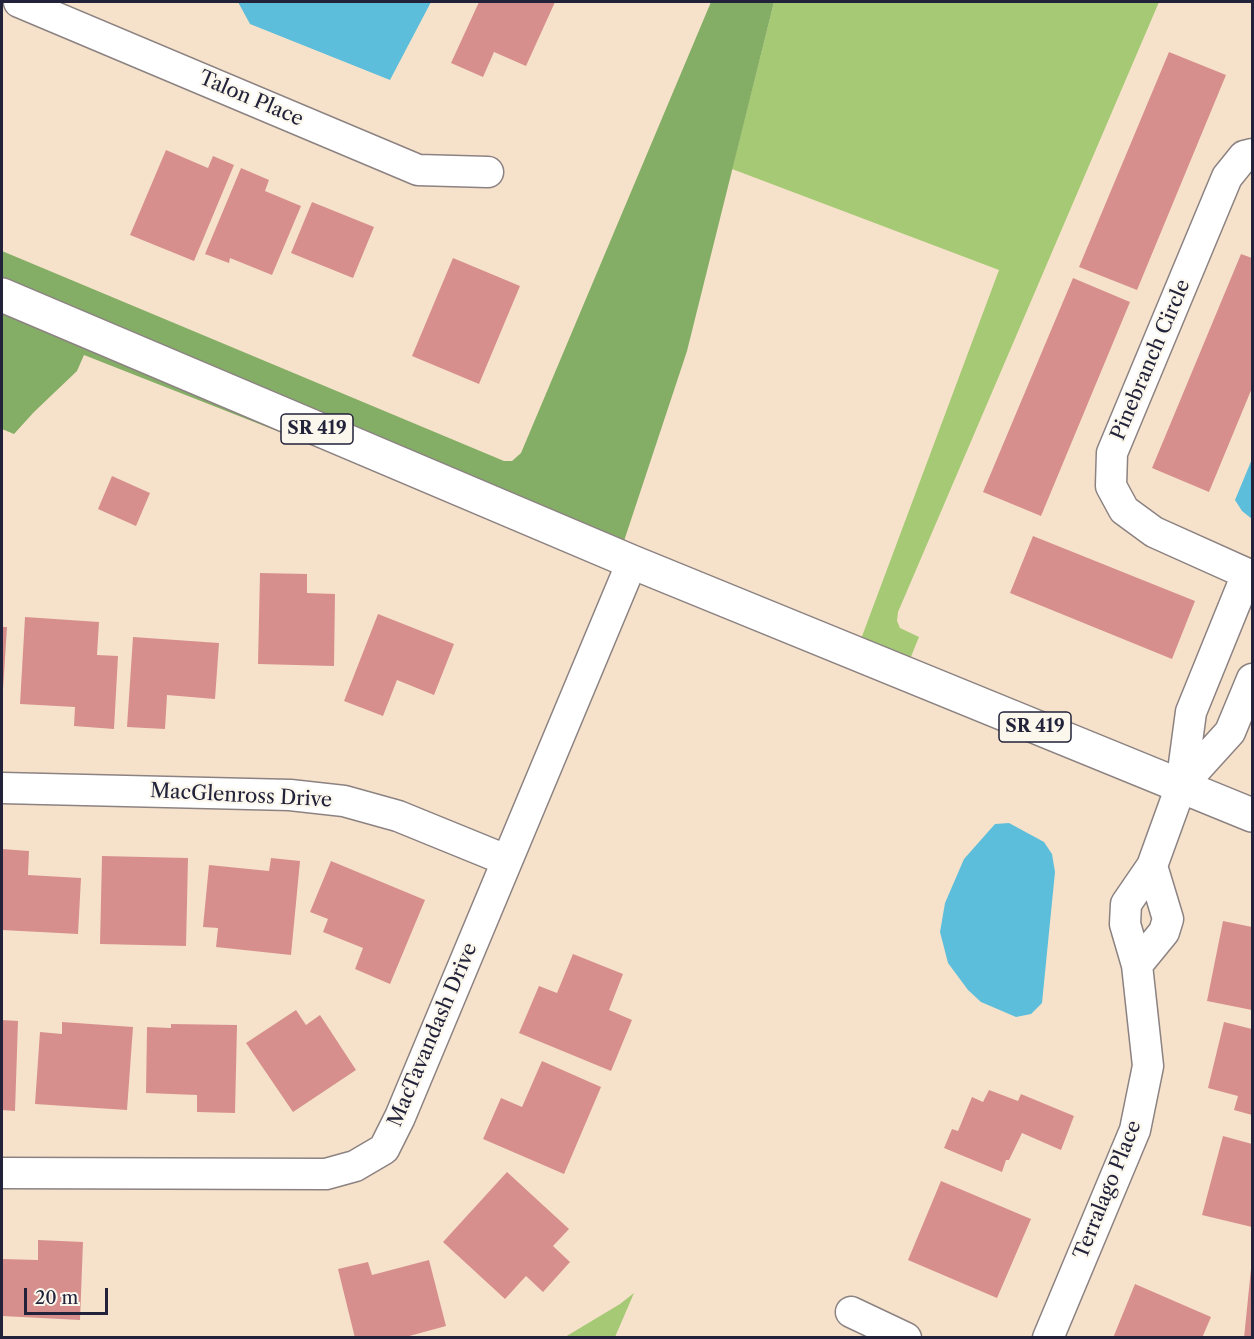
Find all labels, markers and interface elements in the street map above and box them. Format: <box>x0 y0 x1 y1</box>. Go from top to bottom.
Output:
street label: Talon Place <box>195 66 307 132</box>
street label: Pinebranch Circle <box>1106 276 1196 444</box>
road number: SR 419 <box>281 414 353 444</box>
road number: SR 419 <box>999 712 1071 742</box>
street label: MacGlenross Drive <box>149 779 333 813</box>
street label: MacTavandash Drive <box>383 940 483 1130</box>
street label: Terralago Place <box>1069 1117 1147 1263</box>
scale bar <box>27 1276 111 1314</box>
text: 20 m <box>35 1287 78 1309</box>

